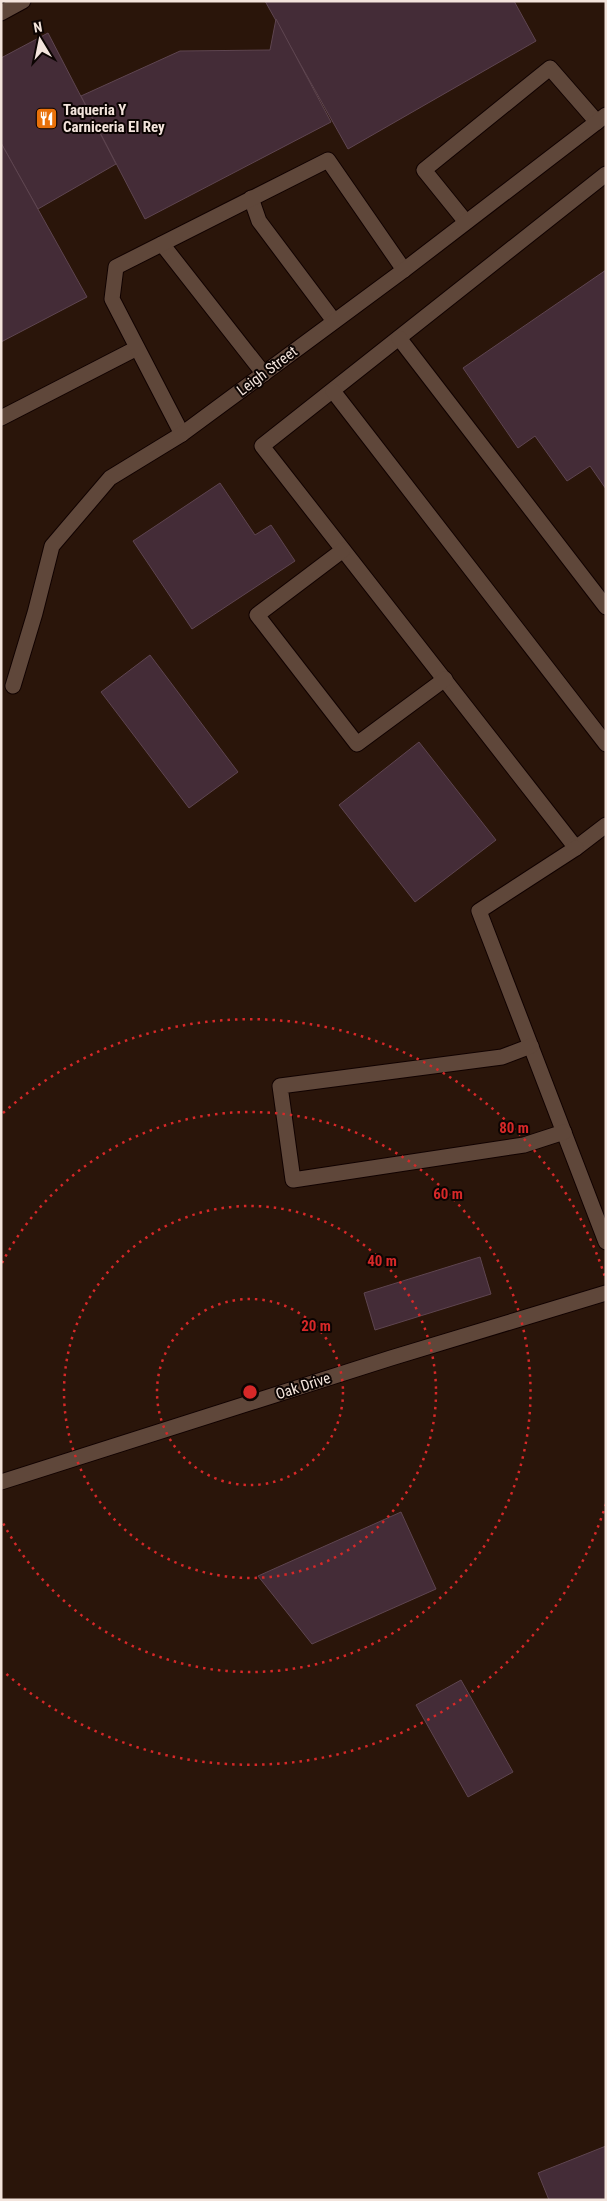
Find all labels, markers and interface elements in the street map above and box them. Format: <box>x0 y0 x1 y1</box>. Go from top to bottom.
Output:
north arrow <box>15 15 65 65</box>
text: N <box>32 19 43 36</box>
place label: Taqueria Y Carniceria El Rey <box>63 101 165 136</box>
restaurant icon: Taqueria Y Carniceria El Rey <box>35 107 59 131</box>
street label: Leigh Street <box>233 342 301 400</box>
text: 80 m <box>499 1119 529 1137</box>
text: 60 m <box>433 1185 463 1203</box>
text: 40 m <box>367 1252 397 1270</box>
text: 20 m <box>301 1317 331 1335</box>
street label: Oak Drive <box>273 1369 333 1403</box>
centre of rings <box>241 1383 259 1401</box>

